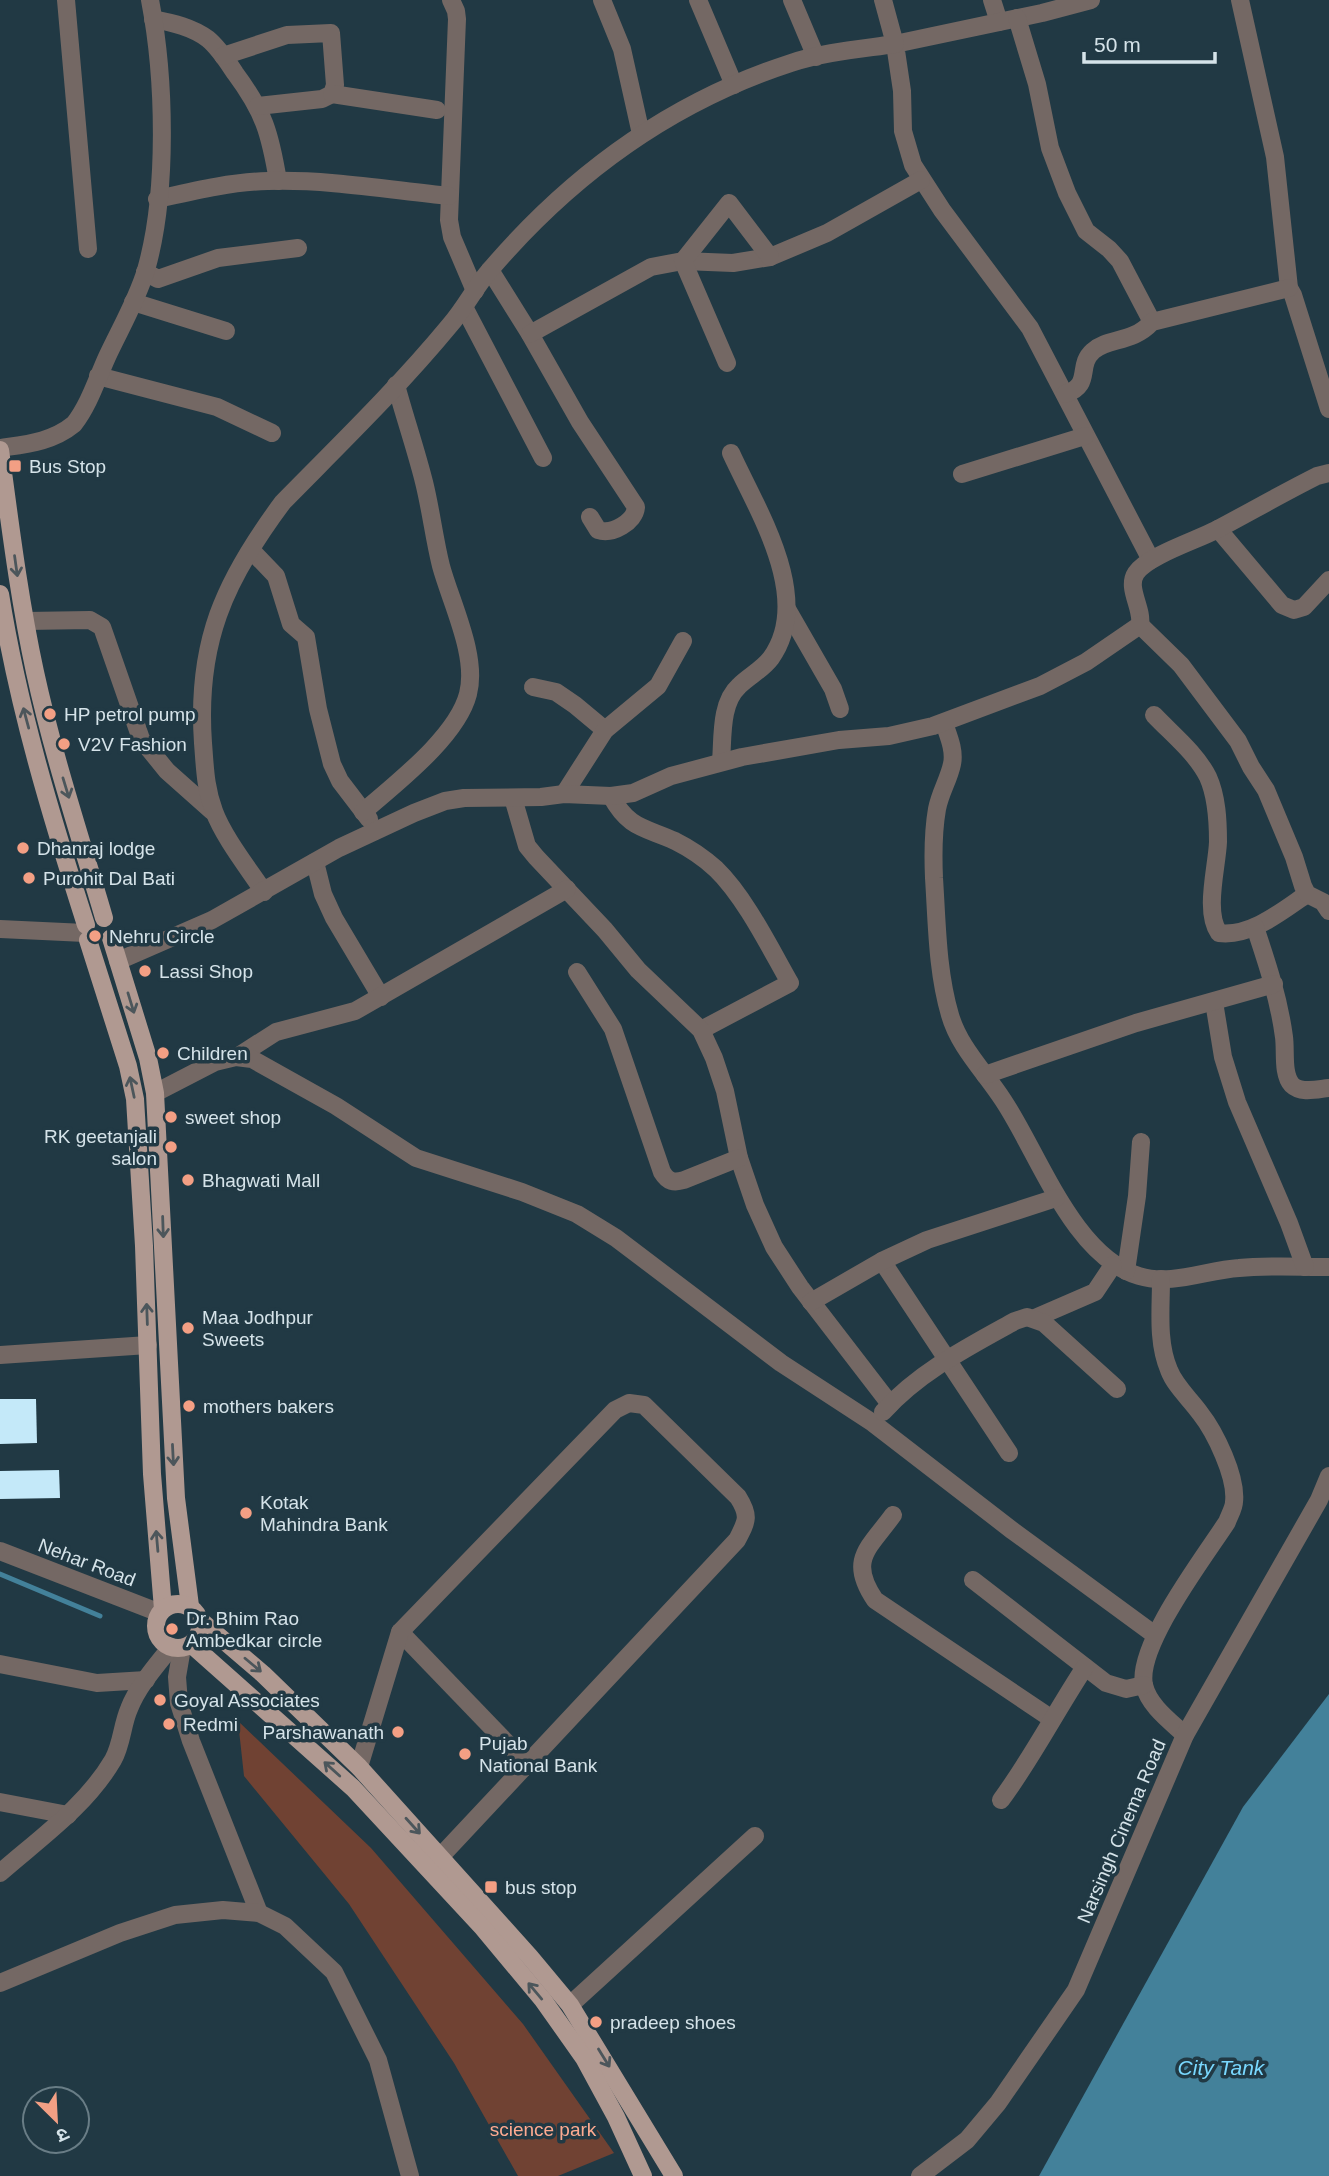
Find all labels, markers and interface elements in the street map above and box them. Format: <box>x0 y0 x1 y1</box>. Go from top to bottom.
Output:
scale bar <box>1084 21 1215 65</box>
text: 50 m <box>1094 33 1141 56</box>
place label: Bus Stop <box>29 456 106 477</box>
marker: Bus Stop <box>7 458 23 474</box>
one-way arrow <box>10 554 23 577</box>
place label: HP petrol pump <box>64 704 196 725</box>
marker: HP petrol pump <box>42 706 58 722</box>
one-way arrow <box>19 707 32 730</box>
place label: V2V Fashion <box>78 734 187 755</box>
marker: V2V Fashion <box>56 736 72 752</box>
one-way arrow <box>60 777 73 799</box>
place label: Dhanraj lodge <box>37 838 155 859</box>
marker: Dhanraj lodge <box>15 840 31 856</box>
place label: Purohit Dal Bati <box>43 868 175 889</box>
marker: Purohit Dal Bati <box>21 870 37 886</box>
place label: Nehru Circle <box>109 926 215 947</box>
marker: Nehru Circle <box>87 928 103 944</box>
place label: Lassi Shop <box>159 961 253 982</box>
marker: Lassi Shop <box>137 963 153 979</box>
one-way arrow <box>126 992 139 1014</box>
place label: Children <box>177 1043 248 1064</box>
marker: Children <box>155 1045 171 1061</box>
one-way arrow <box>125 1076 138 1099</box>
place label: sweet shop <box>185 1107 281 1128</box>
marker: sweet shop <box>163 1109 179 1125</box>
place label: RK geetanjali salon <box>44 1126 157 1169</box>
marker: RK geetanjali salon <box>163 1139 179 1155</box>
place label: Bhagwati Mall <box>202 1170 320 1191</box>
marker: Bhagwati Mall <box>180 1172 196 1188</box>
one-way arrow <box>156 1216 169 1239</box>
one-way arrow <box>140 1303 153 1326</box>
place label: Maa Jodhpur Sweets <box>202 1307 314 1350</box>
marker: Maa Jodhpur Sweets <box>180 1320 196 1336</box>
place label: mothers bakers <box>203 1396 334 1417</box>
marker: mothers bakers <box>181 1398 197 1414</box>
one-way arrow <box>167 1443 180 1466</box>
place label: Kotak Mahindra Bank <box>260 1492 388 1535</box>
marker: Kotak Mahindra Bank <box>238 1505 254 1521</box>
one-way arrow <box>150 1530 163 1553</box>
street label: Nehar Road <box>35 1534 138 1591</box>
place label: Dr. Bhim Rao Ambedkar circle <box>186 1608 322 1651</box>
marker: Dr. Bhim Rao Ambedkar circle <box>164 1621 180 1637</box>
one-way arrow <box>243 1657 261 1673</box>
place label: Goyal Associates <box>174 1690 320 1711</box>
marker: Goyal Associates <box>152 1692 168 1708</box>
place label: Redmi <box>183 1714 238 1735</box>
marker: Redmi <box>161 1716 177 1732</box>
place label: Parshawanath <box>263 1722 384 1743</box>
marker: Parshawanath <box>390 1724 406 1740</box>
place label: Pujab National Bank <box>479 1733 598 1776</box>
street label: Narsingh Cinema Road <box>1073 1736 1170 1926</box>
marker: Pujab National Bank <box>457 1746 473 1762</box>
one-way arrow <box>323 1761 341 1777</box>
one-way arrow <box>405 1817 422 1834</box>
place label: bus stop <box>505 1877 577 1898</box>
marker: bus stop <box>483 1879 499 1895</box>
one-way arrow <box>527 1982 543 2000</box>
place label: pradeep shoes <box>610 2012 736 2033</box>
marker: pradeep shoes <box>588 2014 604 2030</box>
one-way arrow <box>597 2048 611 2068</box>
water label: City Tank <box>1178 2056 1266 2079</box>
north arrow <box>21 2085 91 2155</box>
park label: science park <box>490 2119 597 2140</box>
text: उ <box>53 2123 72 2147</box>

